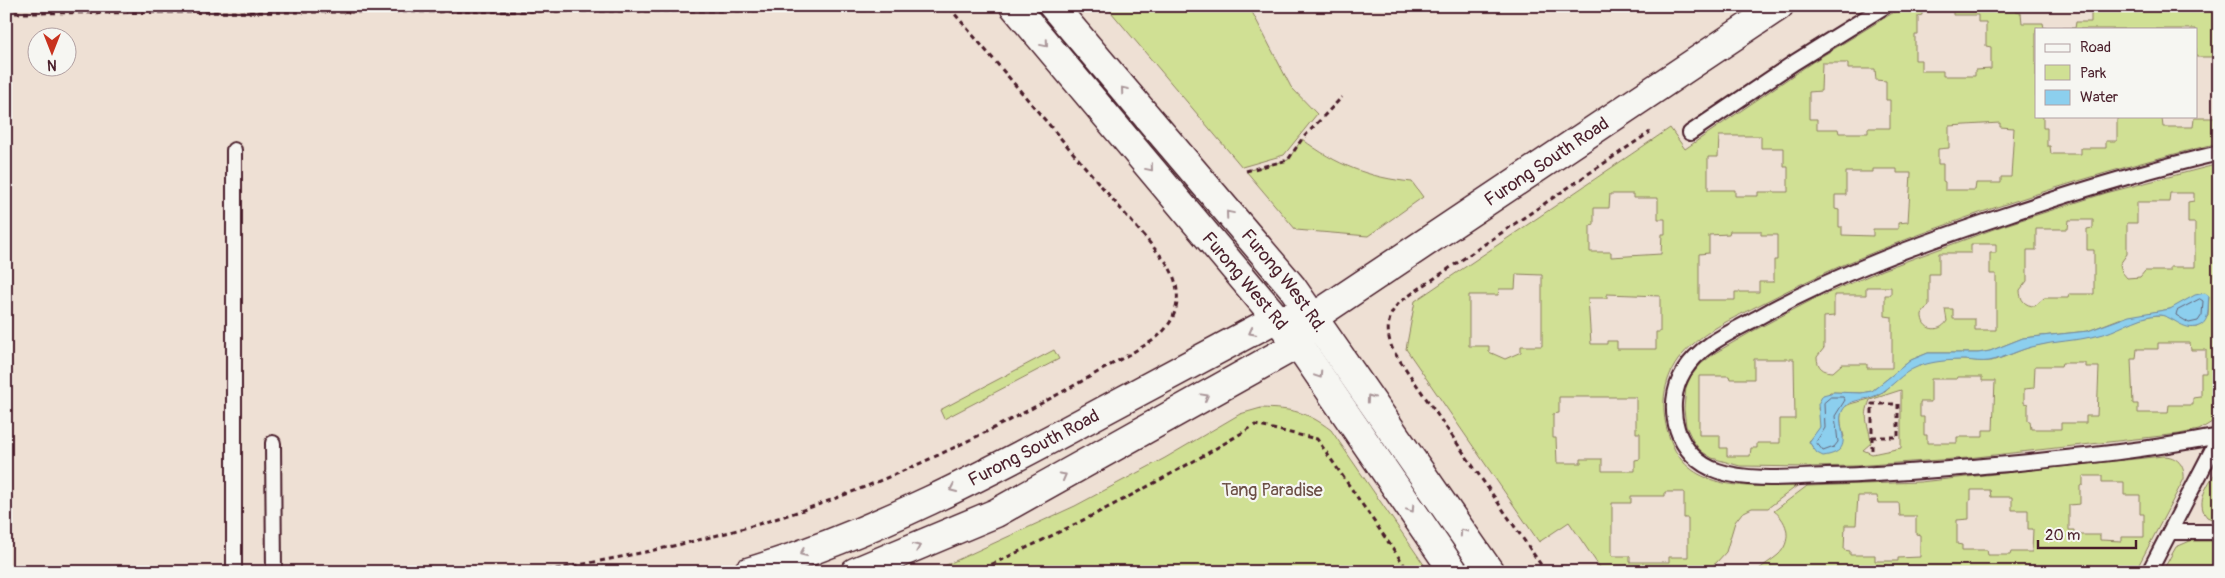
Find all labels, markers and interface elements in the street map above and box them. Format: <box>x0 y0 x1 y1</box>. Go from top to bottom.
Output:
north arrow <box>28 28 78 78</box>
legend <box>2035 28 2198 118</box>
one-way arrow <box>1039 38 1048 47</box>
text: Road <box>2080 38 2111 57</box>
text: N <box>47 56 57 73</box>
text: Park <box>2080 64 2107 83</box>
one-way arrow <box>1121 86 1130 95</box>
text: Water <box>2080 88 2119 107</box>
street label: Furong South Road <box>1480 112 1613 212</box>
one-way arrow <box>1144 162 1153 171</box>
one-way arrow <box>1226 210 1235 219</box>
street label: Furong West Rd. <box>1235 225 1331 335</box>
street label: Furong West Rd <box>1198 228 1292 334</box>
one-way arrow <box>1248 326 1257 336</box>
one-way arrow <box>1313 369 1322 378</box>
one-way arrow <box>1199 393 1208 403</box>
one-way arrow <box>1367 394 1376 404</box>
street label: Furong South Road <box>965 404 1103 492</box>
one-way arrow <box>1057 472 1066 482</box>
park label: Tang Paradise <box>1221 479 1323 502</box>
one-way arrow <box>949 483 958 493</box>
one-way arrow <box>1405 503 1414 513</box>
scale bar <box>2038 518 2135 550</box>
text: 20 m <box>2045 526 2080 545</box>
one-way arrow <box>1460 528 1469 537</box>
one-way arrow <box>912 543 921 553</box>
one-way arrow <box>800 547 808 557</box>

